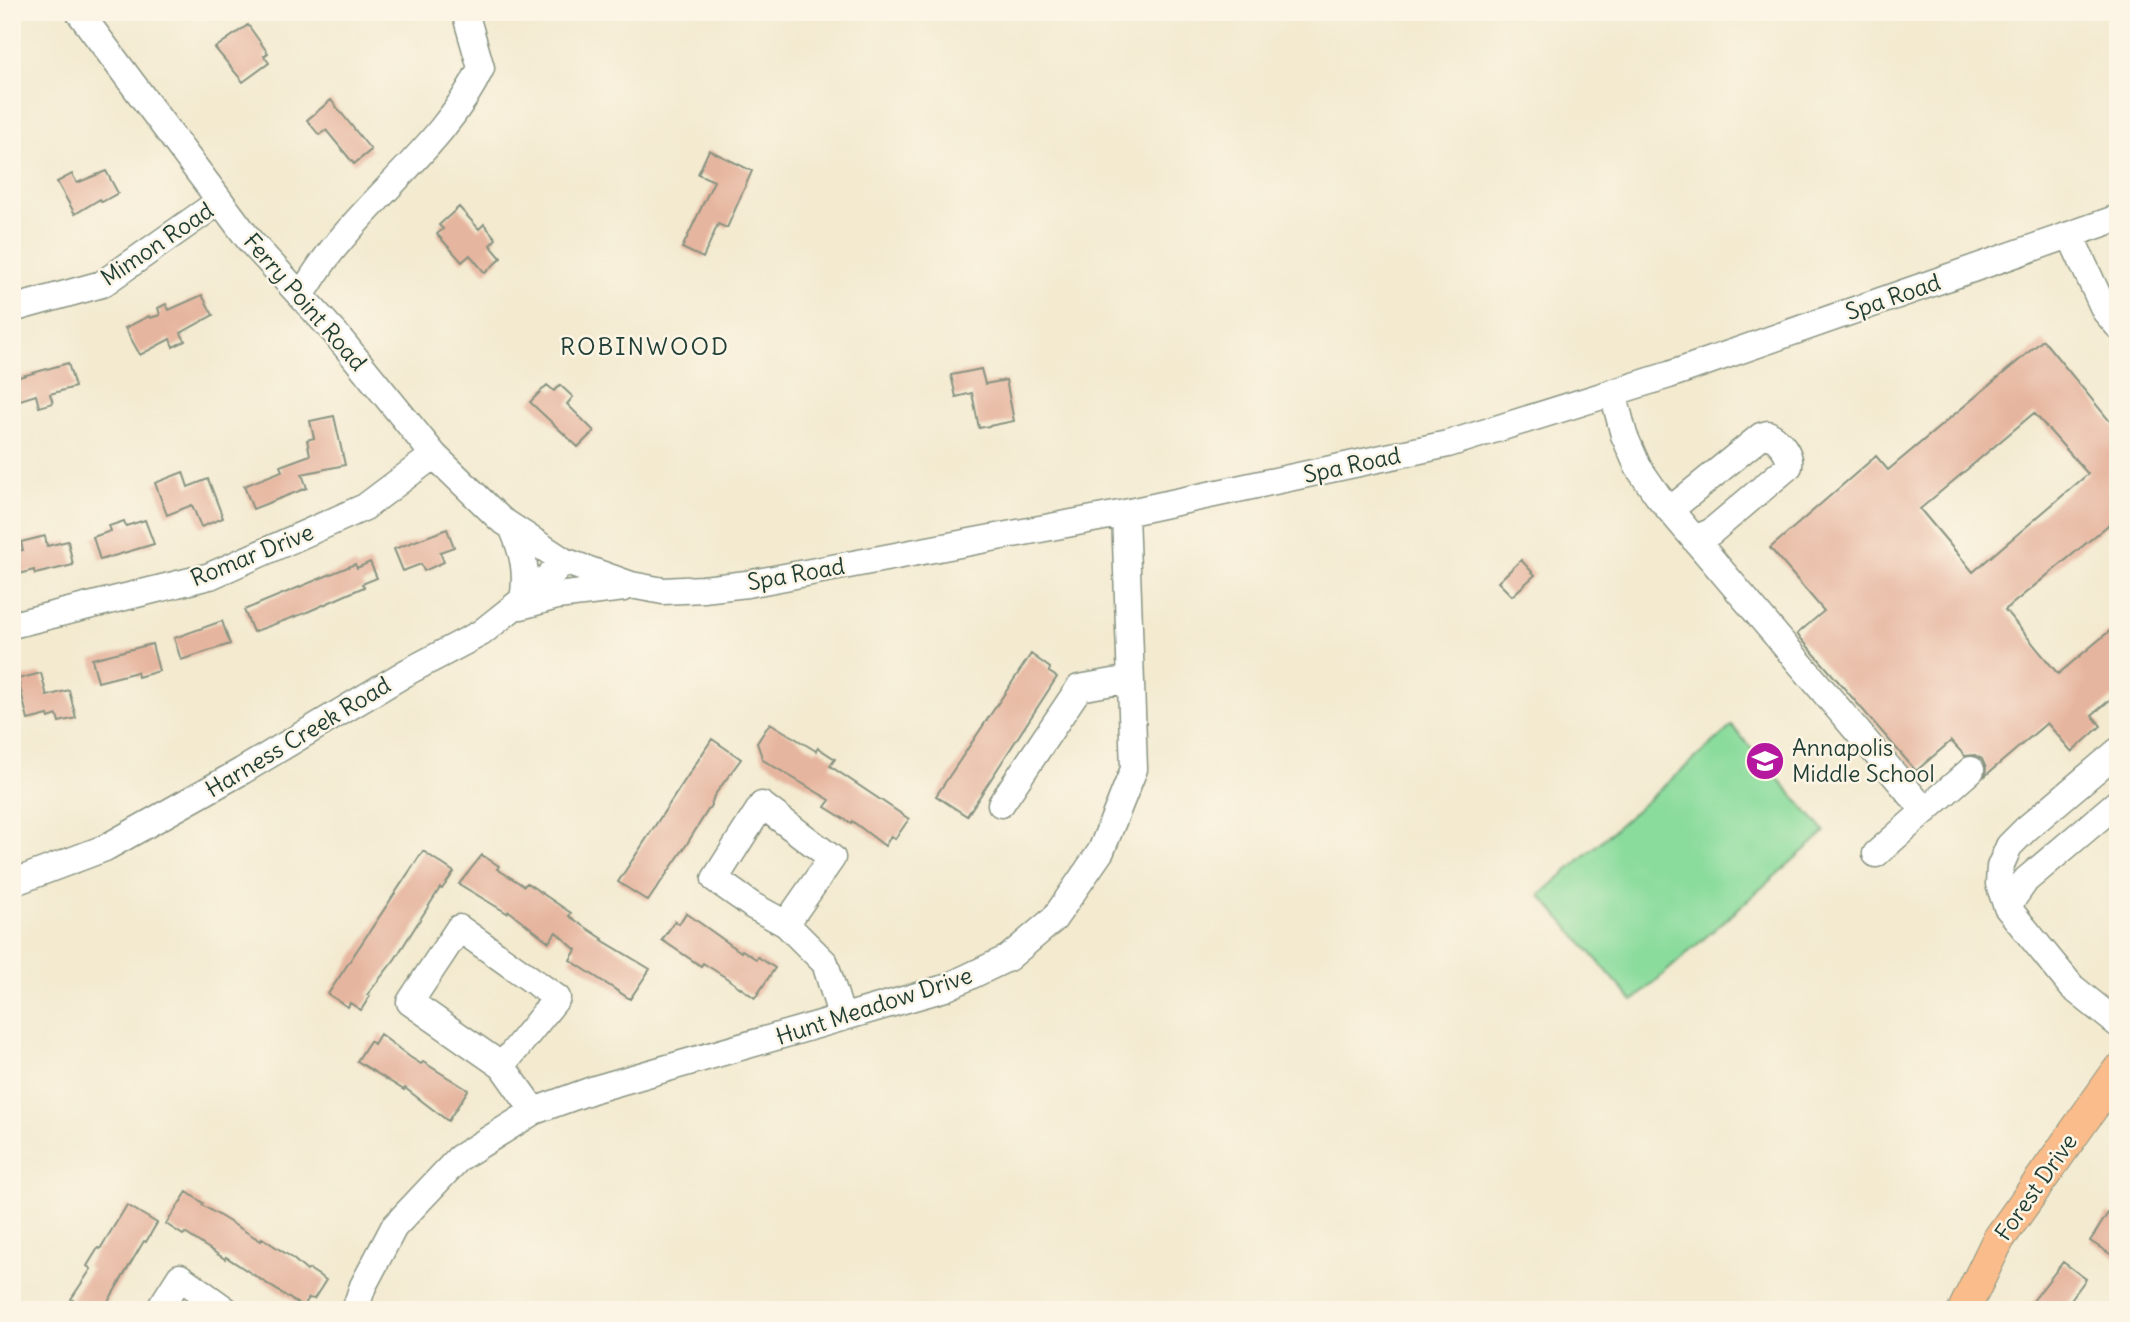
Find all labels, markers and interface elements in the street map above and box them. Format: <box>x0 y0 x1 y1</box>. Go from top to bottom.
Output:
street label: Mimon Road <box>95 195 219 292</box>
street label: Ferry Point Road <box>238 227 373 377</box>
street label: Spa Road <box>1842 267 1944 326</box>
district label: ROBINWOOD <box>560 331 730 361</box>
street label: Spa Road <box>1301 440 1403 489</box>
street label: Romar Drive <box>186 517 317 592</box>
street label: Spa Road <box>745 551 847 596</box>
street label: Harness Creek Road <box>200 670 396 803</box>
place label: Annapolis Middle School <box>1792 733 1935 788</box>
school or university icon: Annapolis Middle School <box>1744 740 1786 782</box>
street label: Hunt Meadow Drive <box>772 960 976 1051</box>
street label: Forest Drive <box>1988 1128 2083 1246</box>

